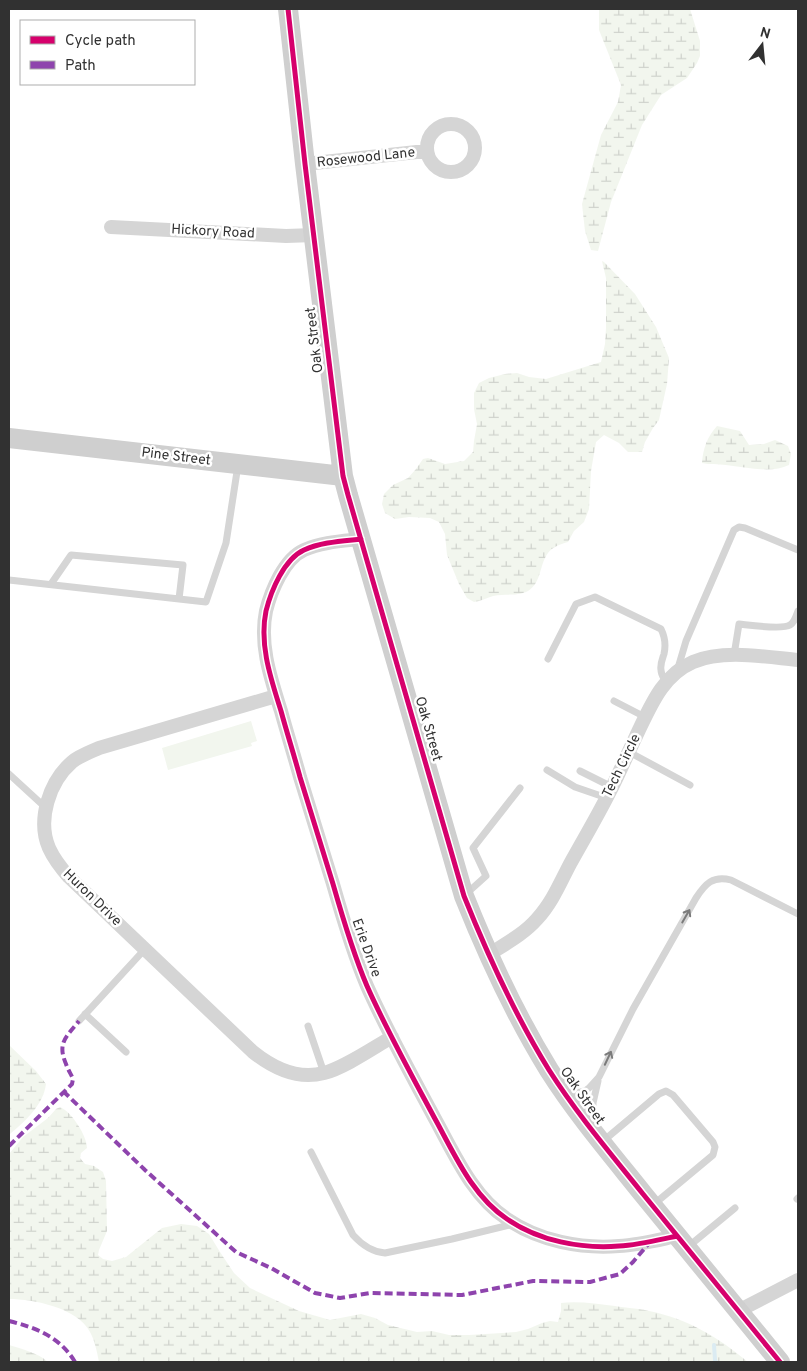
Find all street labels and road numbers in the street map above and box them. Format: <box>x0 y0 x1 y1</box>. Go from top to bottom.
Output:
street label: Rosewood Lane <box>316 144 416 172</box>
street label: Hickory Road <box>171 221 255 243</box>
street label: Oak Street <box>303 306 327 374</box>
street label: Pine Street <box>140 444 212 470</box>
street label: Oak Street <box>411 695 445 763</box>
street label: Tech Circle <box>599 731 645 801</box>
street label: Huron Drive <box>59 866 125 930</box>
street label: Erie Drive <box>348 916 384 980</box>
street label: Oak Street <box>556 1064 608 1128</box>

